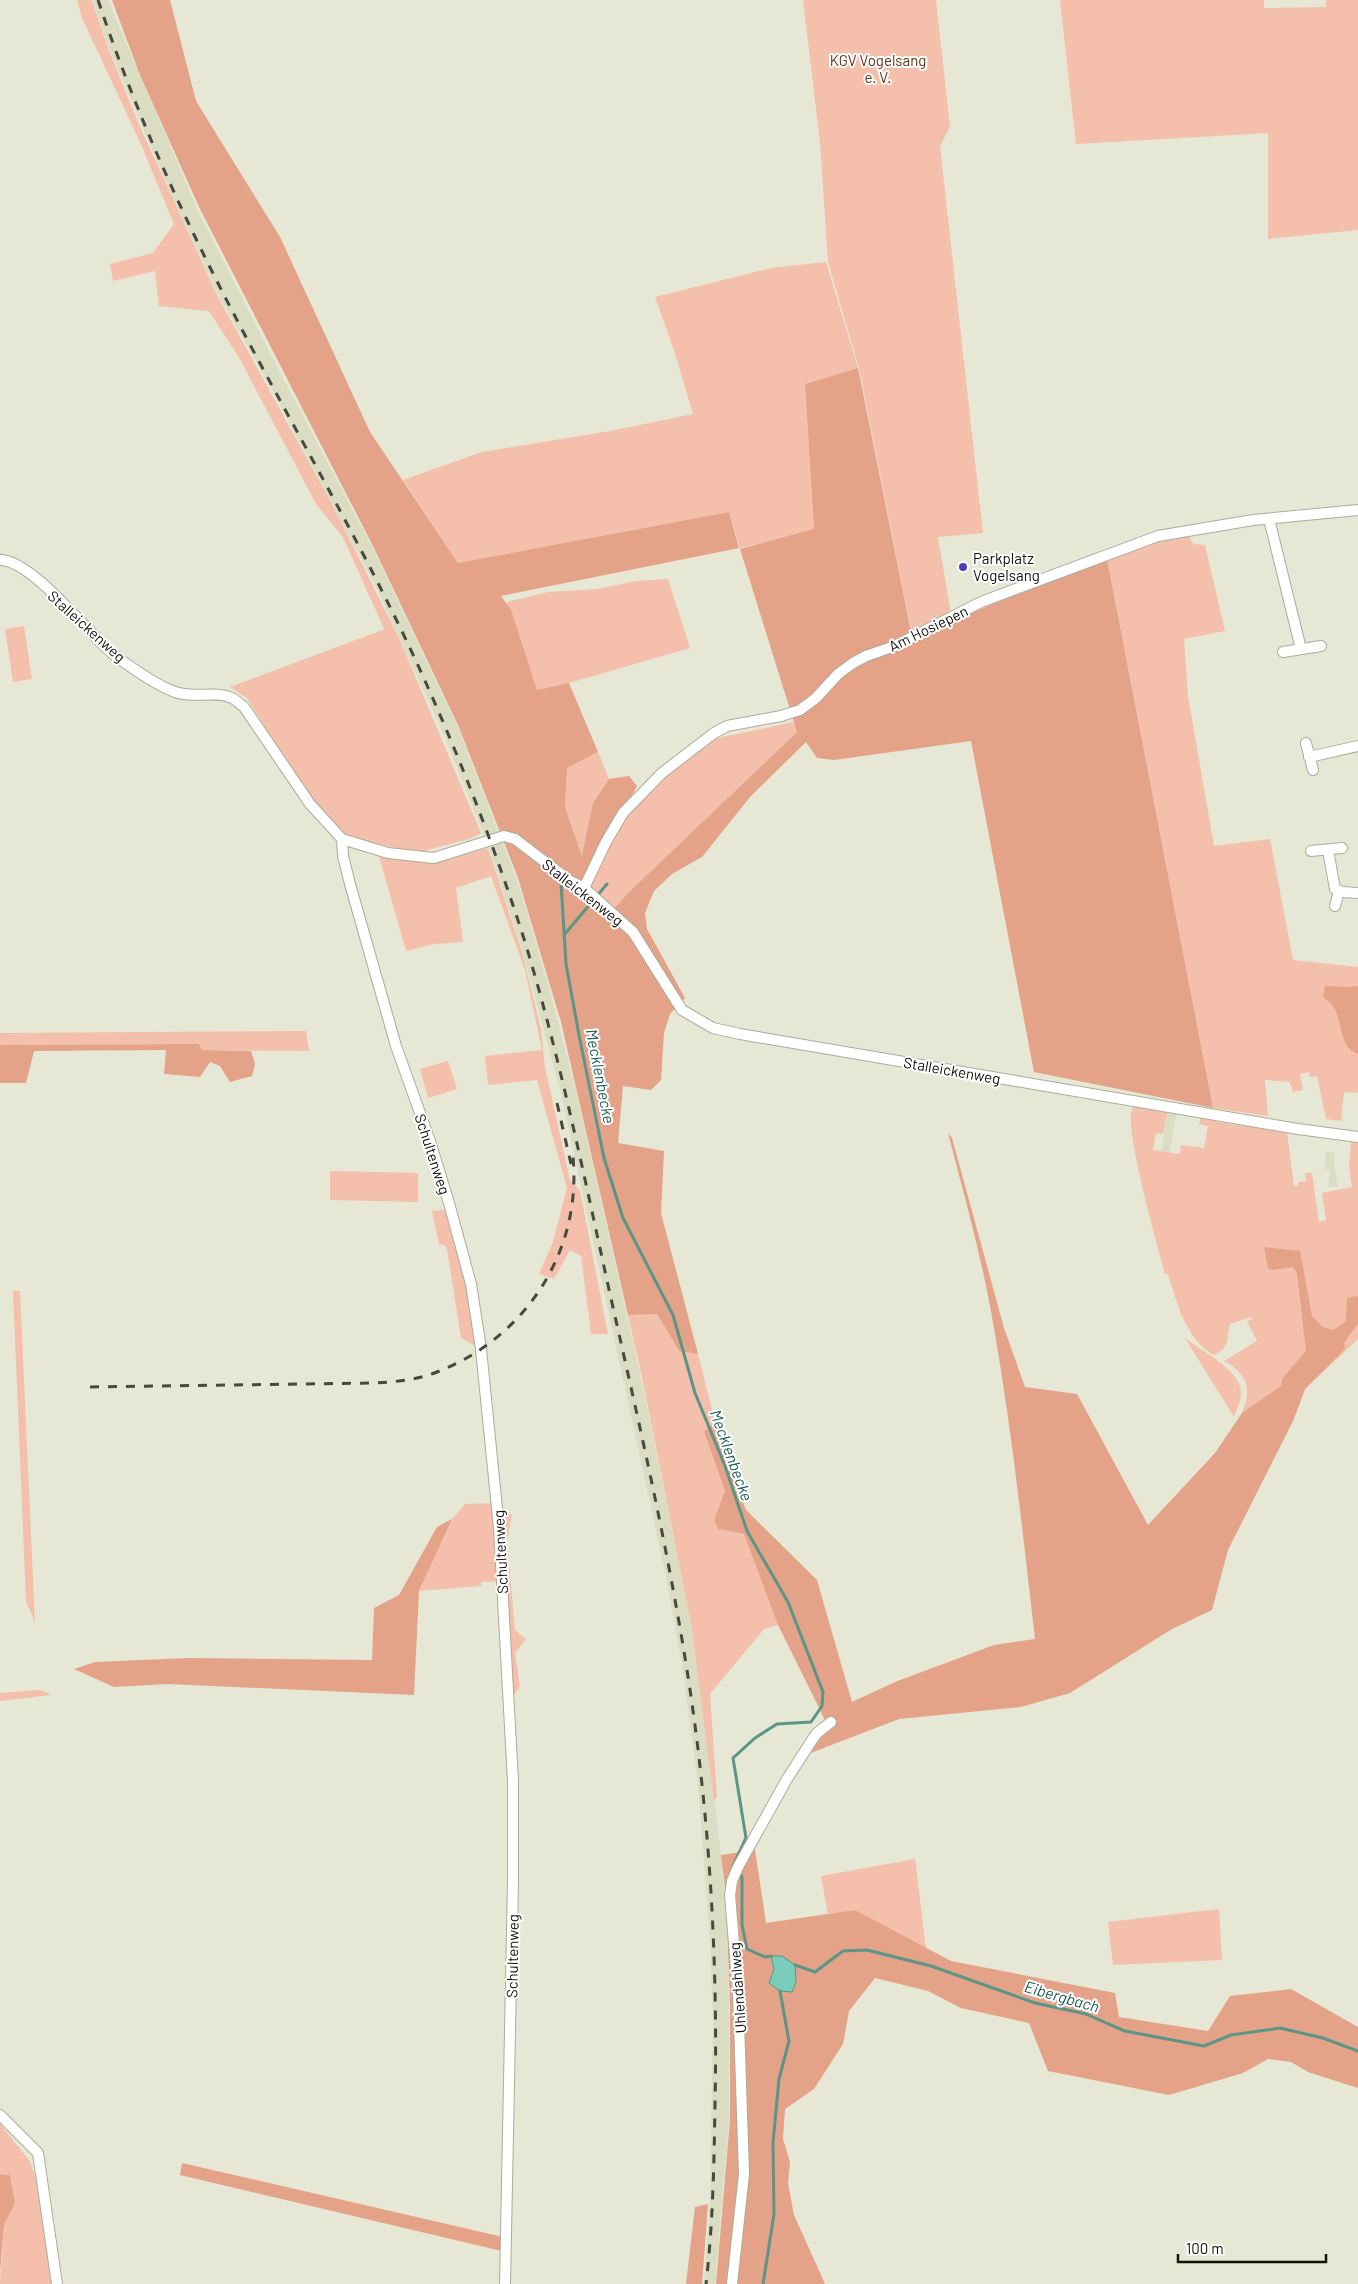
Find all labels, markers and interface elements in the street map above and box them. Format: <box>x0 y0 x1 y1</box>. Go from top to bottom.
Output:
park label: KGV Vogelsang e. V. <box>830 51 926 86</box>
place label: Parkplatz Vogelsang <box>973 549 1040 584</box>
marker: Parkplatz Vogelsang <box>957 561 969 573</box>
street label: Stalleickenweg <box>44 586 130 666</box>
street label: Am Hosiepen <box>885 601 971 655</box>
street label: Stalleickenweg <box>539 855 627 929</box>
water label: Mecklenbecke <box>583 1027 619 1125</box>
street label: Stalleickenweg <box>902 1053 1002 1087</box>
street label: Schultenweg <box>411 1111 455 1197</box>
water label: Mecklenbecke <box>707 1407 757 1503</box>
street label: Schultenweg <box>489 1510 511 1594</box>
street label: Schultenweg <box>502 1914 522 1998</box>
street label: Uhlendahlweg <box>725 1942 749 2034</box>
water label: Eibergbach <box>1022 1976 1102 2016</box>
scale bar <box>1178 2232 1326 2264</box>
text: 100 m <box>1186 2239 1224 2257</box>

